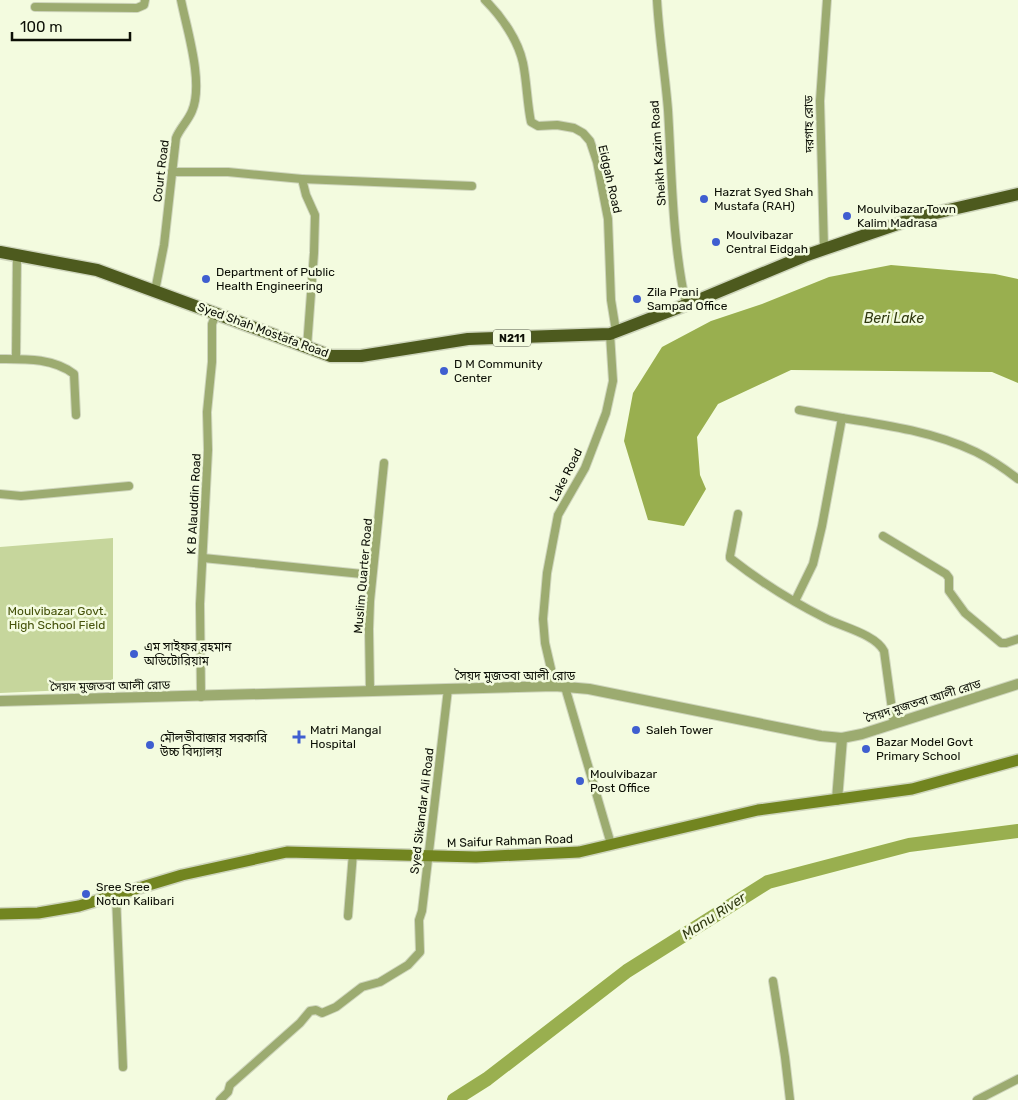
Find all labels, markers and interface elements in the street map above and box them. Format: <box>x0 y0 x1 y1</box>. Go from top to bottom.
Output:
scale bar <box>12 10 130 42</box>
text: 100 m <box>20 18 62 36</box>
street label: দরগাহ রোড <box>801 95 817 154</box>
street label: Sheikh Kazim Road <box>647 100 669 206</box>
street label: Court Road <box>150 139 172 203</box>
street label: Eidgah Road <box>595 143 625 215</box>
place label: Hazrat Syed Shah Mustafa (RAH) <box>714 185 813 213</box>
marker: Hazrat Syed Shah Mustafa (RAH) <box>698 193 710 205</box>
place label: Moulvibazar Town Kalim Madrasa <box>857 202 956 230</box>
marker: Moulvibazar Town Kalim Madrasa <box>841 210 853 222</box>
place label: Moulvibazar Central Eidgah <box>726 228 808 256</box>
marker: Moulvibazar Central Eidgah <box>710 236 722 248</box>
place label: Department of Public Health Engineering <box>216 265 335 293</box>
marker: Department of Public Health Engineering <box>200 273 212 285</box>
place label: Zila Prani Sampad Office <box>647 285 728 313</box>
marker: Zila Prani Sampad Office <box>631 293 643 305</box>
street label: Syed Shah Mostafa Road <box>195 300 331 360</box>
water label: Beri Lake <box>864 310 924 327</box>
road number: N211 <box>493 329 531 346</box>
place label: D M Community Center <box>454 357 543 385</box>
marker: D M Community Center <box>438 365 450 377</box>
street label: Lake Road <box>547 446 585 504</box>
street label: K B Alauddin Road <box>184 453 204 555</box>
street label: Muslim Quarter Road <box>351 518 375 634</box>
park label: Moulvibazar Govt. High School Field <box>7 604 107 632</box>
place label: এম সাইফুর রহমান অডিটোরিয়াম <box>143 639 232 668</box>
marker: এম সাইফুর রহমান অডিটোরিয়াম <box>128 648 140 660</box>
street label: সৈয়দ মুজতবা আলী রোড <box>454 668 576 684</box>
street label: সৈয়দ মুজতবা আলী রোড <box>862 676 983 727</box>
street label: সৈয়দ মুজতবা আলী রোড <box>49 677 171 695</box>
place label: Matri Mangal Hospital <box>310 723 381 751</box>
place label: Saleh Tower <box>646 723 713 737</box>
marker: Saleh Tower <box>630 724 642 736</box>
place label: মৌলভীবাজার সরকারি উচ্চ বিদ্যালয় <box>159 730 268 759</box>
marker: Matri Mangal Hospital <box>292 730 306 744</box>
place label: Bazar Model Govt Primary School <box>876 735 973 763</box>
marker: মৌলভীবাজার সরকারি উচ্চ বিদ্যালয় <box>144 739 156 751</box>
marker: Bazar Model Govt Primary School <box>860 743 872 755</box>
street label: Syed Sikandar Ali Road <box>407 747 437 875</box>
place label: Moulvibazar Post Office <box>590 767 658 795</box>
marker: Moulvibazar Post Office <box>574 775 586 787</box>
street label: M Saifur Rahman Road <box>447 832 573 850</box>
place label: Sree Sree Notun Kalibari <box>96 880 174 908</box>
marker: Sree Sree Notun Kalibari <box>80 888 92 900</box>
water label: Manu River <box>679 889 750 943</box>

